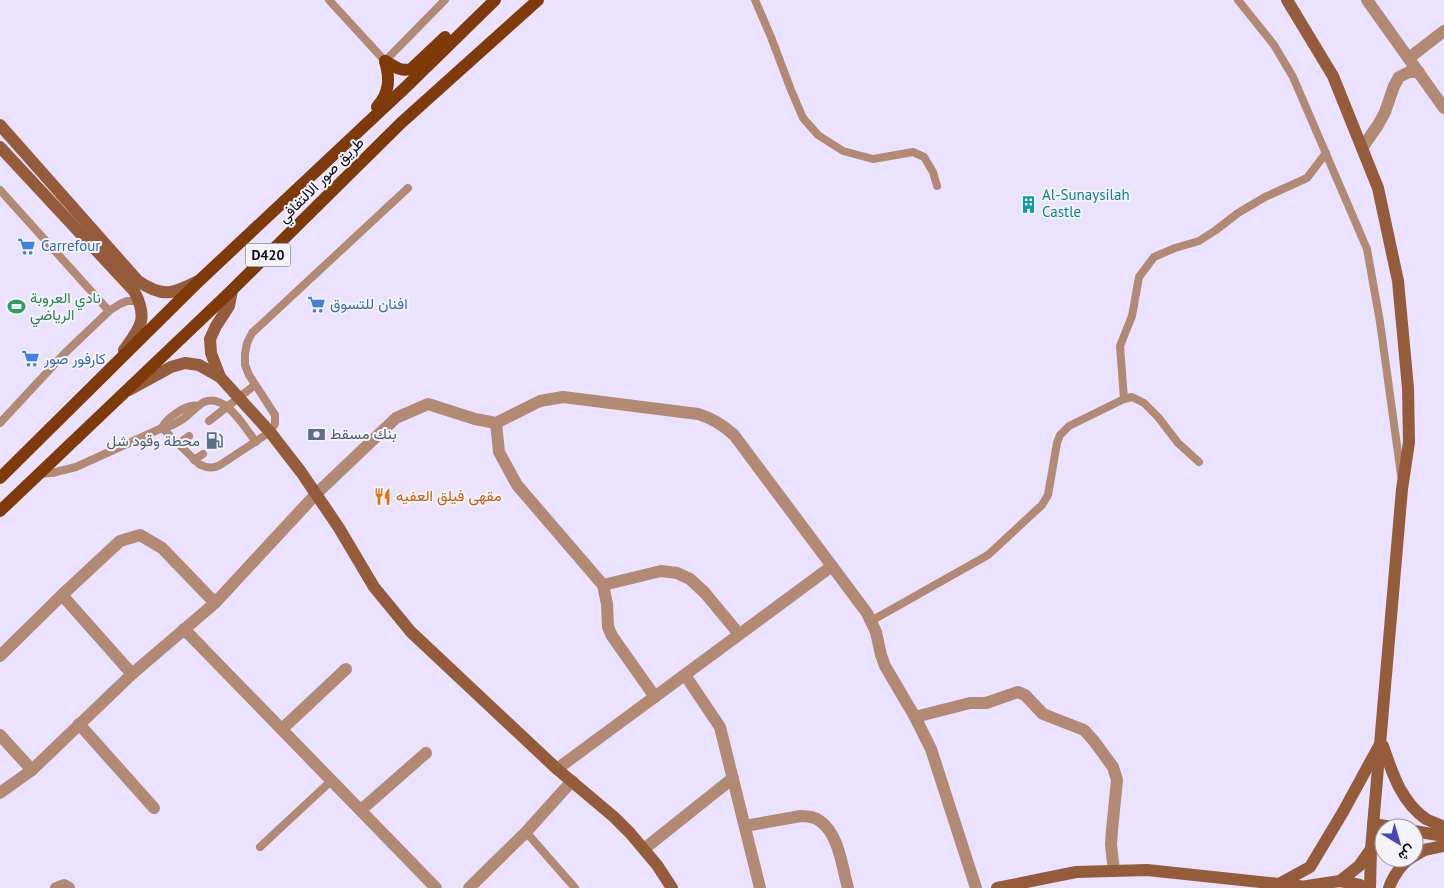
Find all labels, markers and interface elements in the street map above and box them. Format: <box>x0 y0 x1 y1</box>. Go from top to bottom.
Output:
street label: طريق صور الالتفافي <box>274 133 371 229</box>
place label: Al-Sunaysilah Castle <box>1042 185 1130 221</box>
building icon: Al-Sunaysilah Castle <box>1018 194 1038 214</box>
supermarket icon: Carrefour <box>17 236 37 256</box>
place label: Carrefour <box>41 236 100 255</box>
road number: D420 <box>246 244 290 266</box>
place label: نادي العروبة الرياضي <box>30 288 101 328</box>
supermarket icon: افنان للتسوق <box>306 294 326 314</box>
place label: افنان للتسوق <box>330 294 408 313</box>
sports icon: نادي العروبة الرياضي <box>6 297 26 317</box>
supermarket icon: كارفور صور <box>20 349 40 369</box>
place label: كارفور صور <box>43 349 106 368</box>
bank icon: بنك مسقط <box>306 424 326 444</box>
place label: بنك مسقط <box>330 424 397 443</box>
place label: محطة وقود شل <box>107 431 200 450</box>
fuel station icon: محطة وقود شل <box>204 431 224 451</box>
restaurant icon: مقهى فيلق العفيه <box>372 486 392 506</box>
place label: مقهى فيلق العفيه <box>396 486 502 506</box>
north arrow <box>1374 818 1424 868</box>
text: ش <box>1395 841 1419 866</box>

